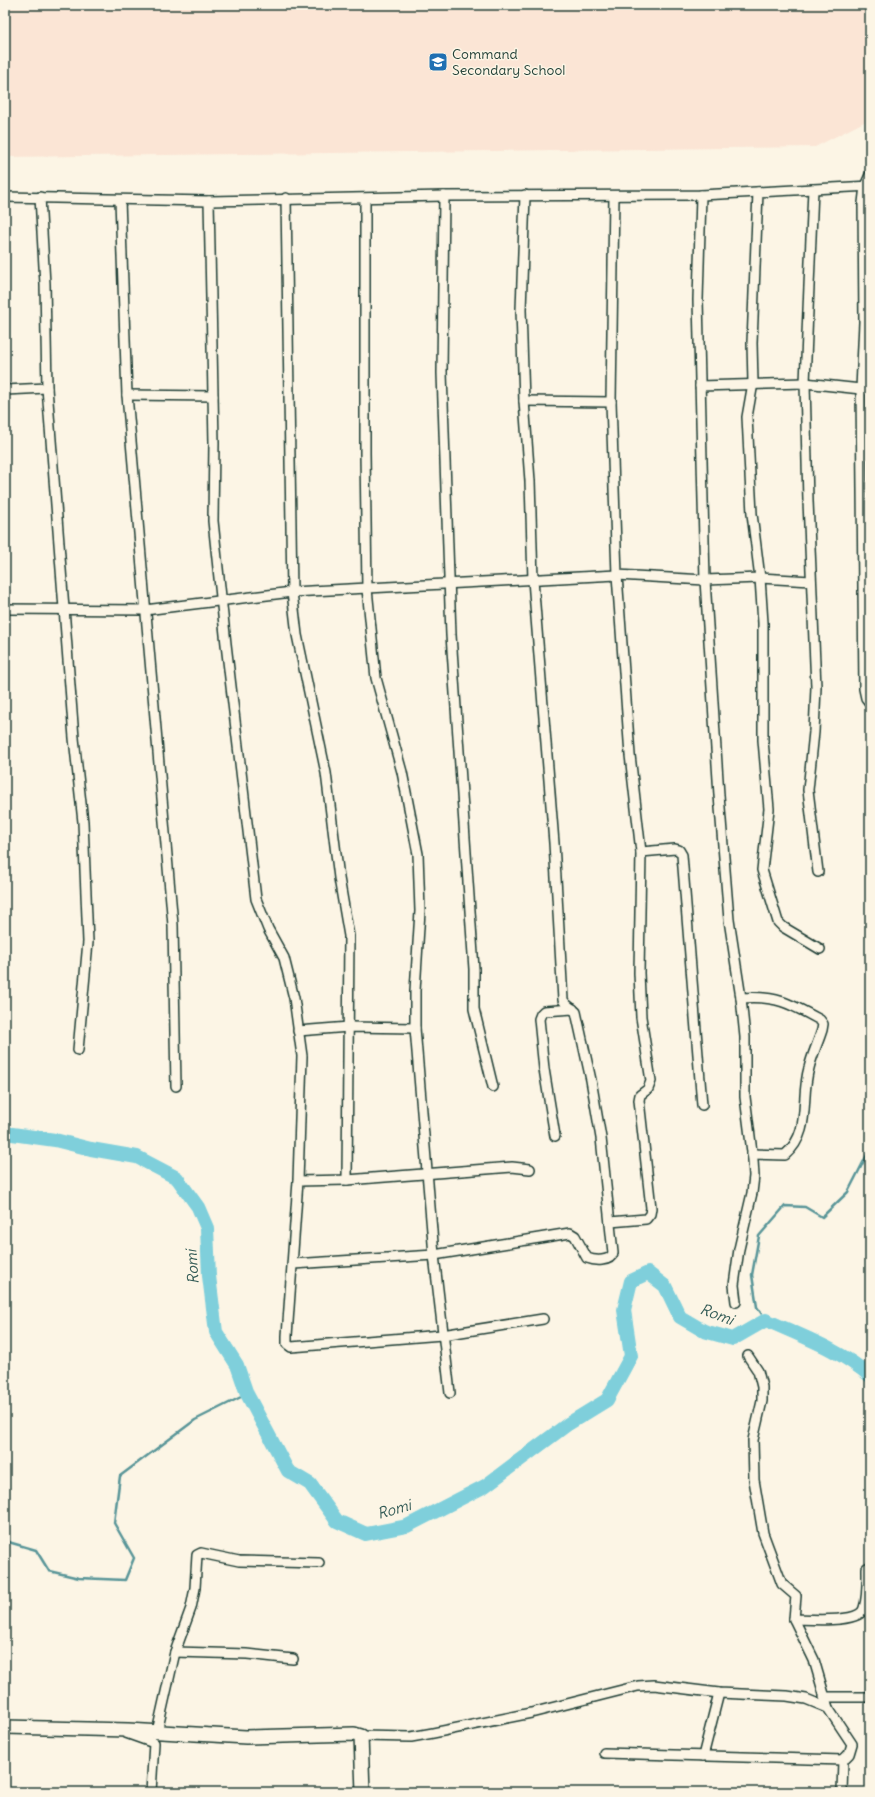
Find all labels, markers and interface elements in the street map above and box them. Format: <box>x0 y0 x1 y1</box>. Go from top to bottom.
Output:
place label: Command Secondary School <box>452 45 565 79</box>
school or university icon: Command Secondary School <box>427 51 449 73</box>
water label: Romi <box>181 1248 203 1285</box>
water label: Romi <box>698 1299 738 1329</box>
water label: Romi <box>375 1495 415 1523</box>

